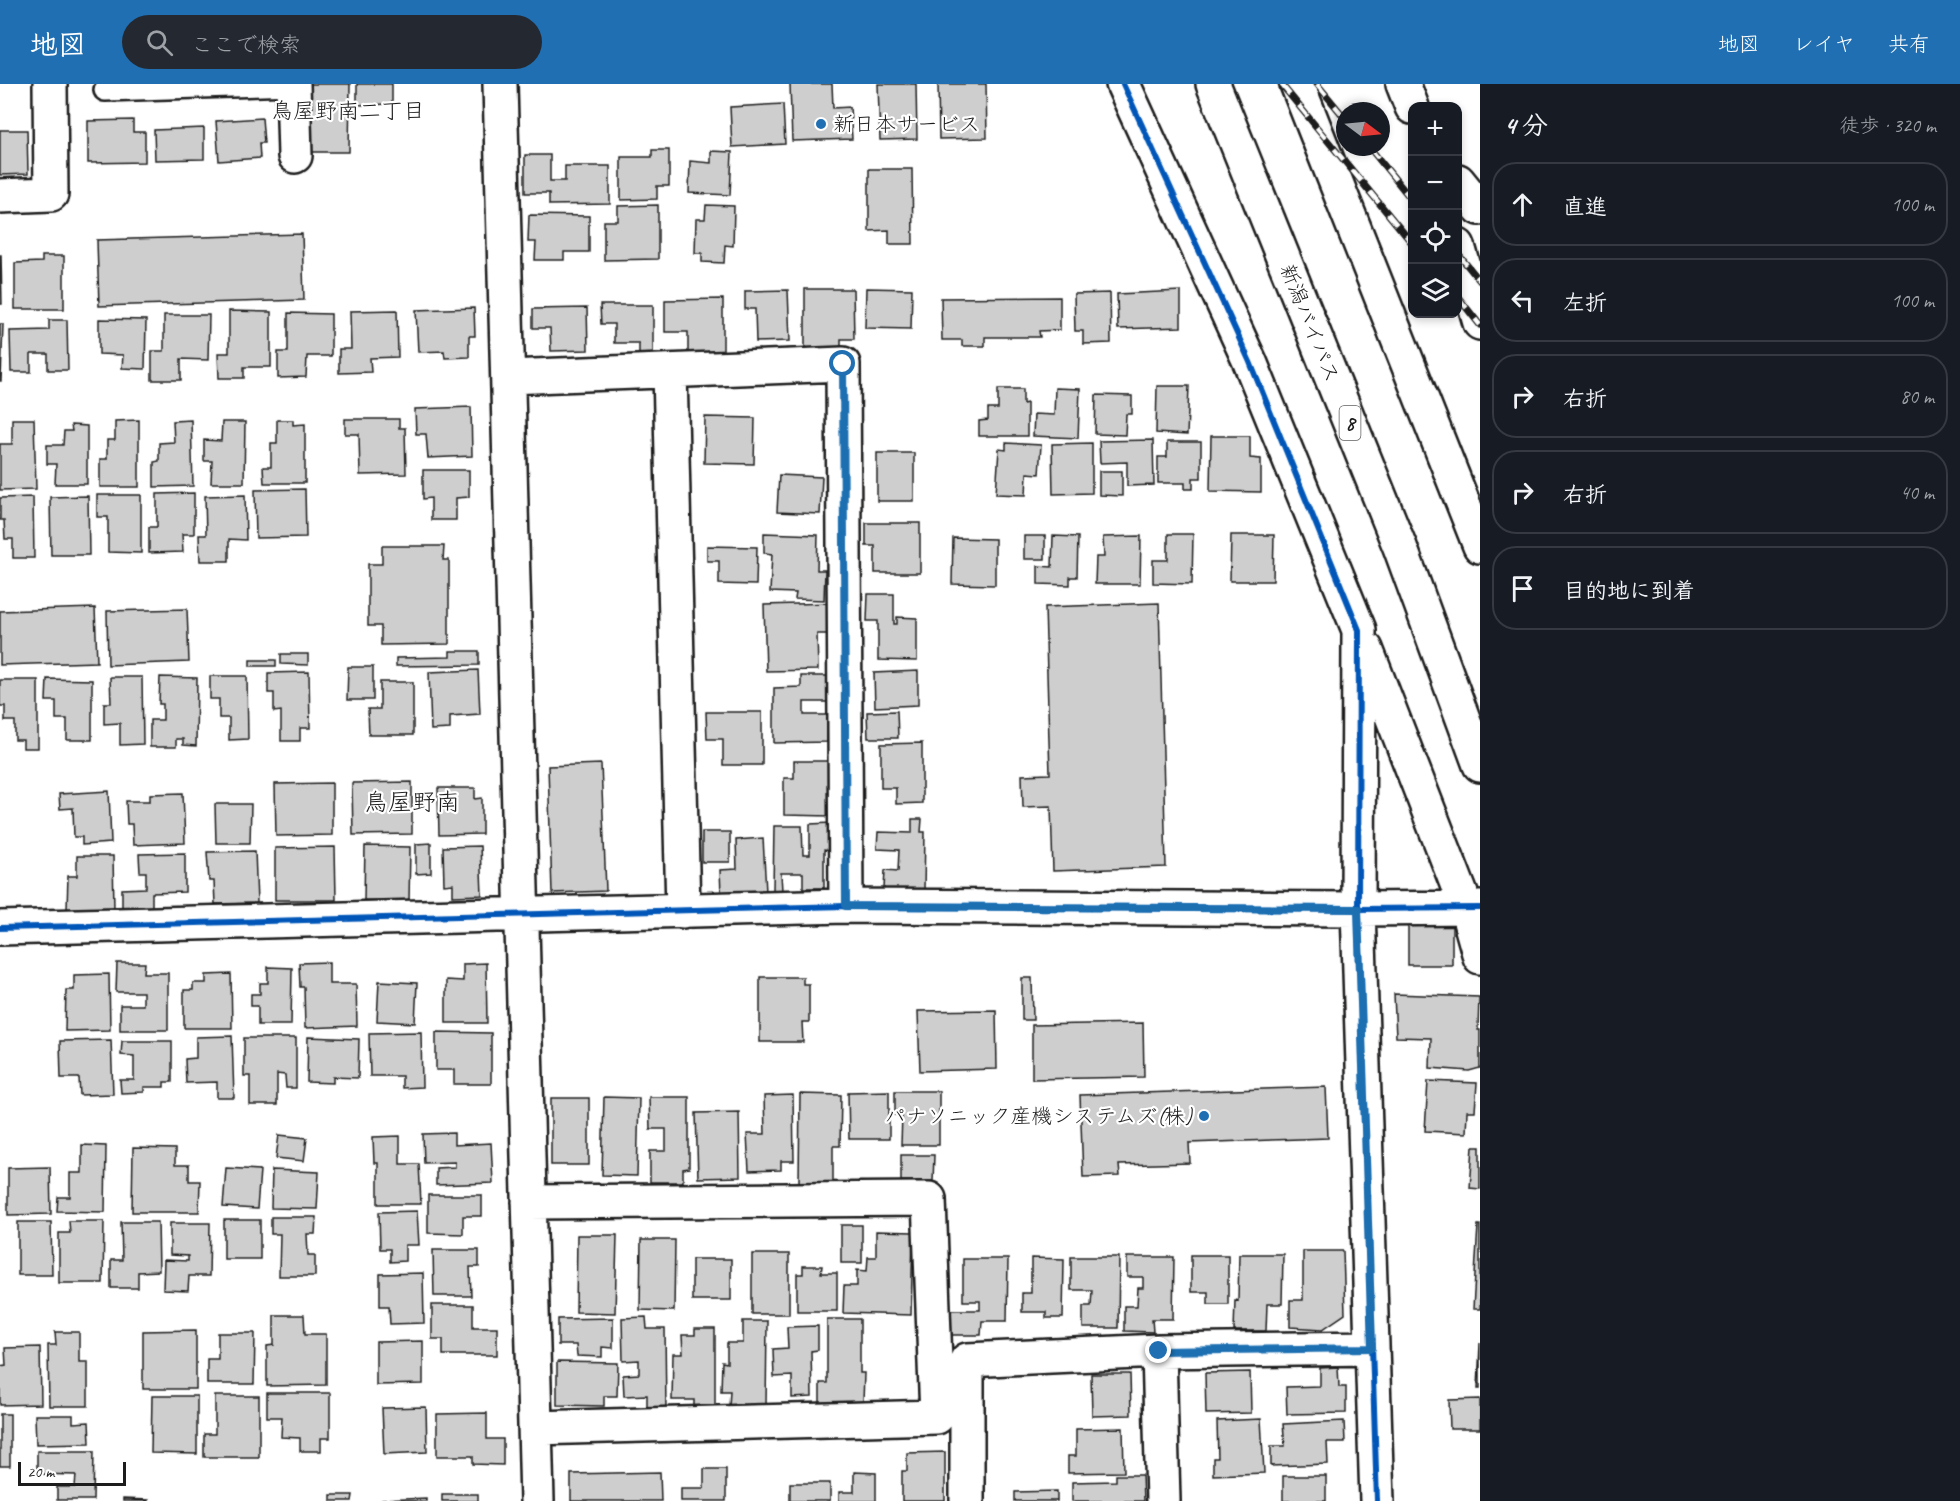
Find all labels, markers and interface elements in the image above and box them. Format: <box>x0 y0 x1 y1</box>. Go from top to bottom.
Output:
search box <box>122 15 542 69</box>
icon: search <box>143 26 176 59</box>
text: 地図 <box>30 27 86 62</box>
text: ここで検索 <box>191 31 301 59</box>
text: 地図 <box>1718 31 1760 57</box>
text: レイヤ <box>1793 31 1855 57</box>
text: 共有 <box>1888 31 1930 57</box>
district label: 鳥屋野南二丁目 <box>271 97 425 125</box>
north arrow <box>1336 102 1390 156</box>
map controls <box>1408 102 1462 318</box>
button: + <box>1408 102 1462 156</box>
text: 4 分 <box>1504 109 1548 142</box>
place label: 新日本サービス <box>833 111 980 137</box>
text: 徒歩 · 320 m <box>1840 113 1936 138</box>
marker: 新日本サービス <box>814 117 828 131</box>
button: − <box>1408 156 1462 210</box>
icon: ahead <box>1506 188 1539 221</box>
text: 100 m <box>1891 192 1934 217</box>
text: 直進 <box>1563 193 1607 221</box>
button: locate <box>1408 210 1462 264</box>
street label: 新潟バイパス <box>1274 260 1346 386</box>
button: layers <box>1408 264 1462 318</box>
icon: left <box>1506 284 1539 317</box>
text: 100 m <box>1891 288 1934 313</box>
text: 左折 <box>1563 289 1607 317</box>
route start <box>829 350 855 376</box>
icon: right <box>1506 380 1539 413</box>
text: 80 m <box>1900 384 1934 409</box>
text: 右折 <box>1563 385 1607 413</box>
road number: 8 <box>1340 406 1360 440</box>
icon: right <box>1506 476 1539 509</box>
text: 40 m <box>1900 480 1934 505</box>
text: 右折 <box>1563 481 1607 509</box>
icon: arrive <box>1506 572 1539 605</box>
text: 目的地に到着 <box>1563 577 1695 605</box>
district label: 鳥屋野南 <box>364 787 460 817</box>
place label: パナソニック産機システムズ(株) <box>885 1103 1193 1129</box>
marker: パナソニック産機システムズ(株) <box>1197 1109 1211 1123</box>
route end <box>1145 1337 1171 1363</box>
scale bar <box>18 1459 126 1486</box>
text: 20 m <box>27 1462 54 1482</box>

